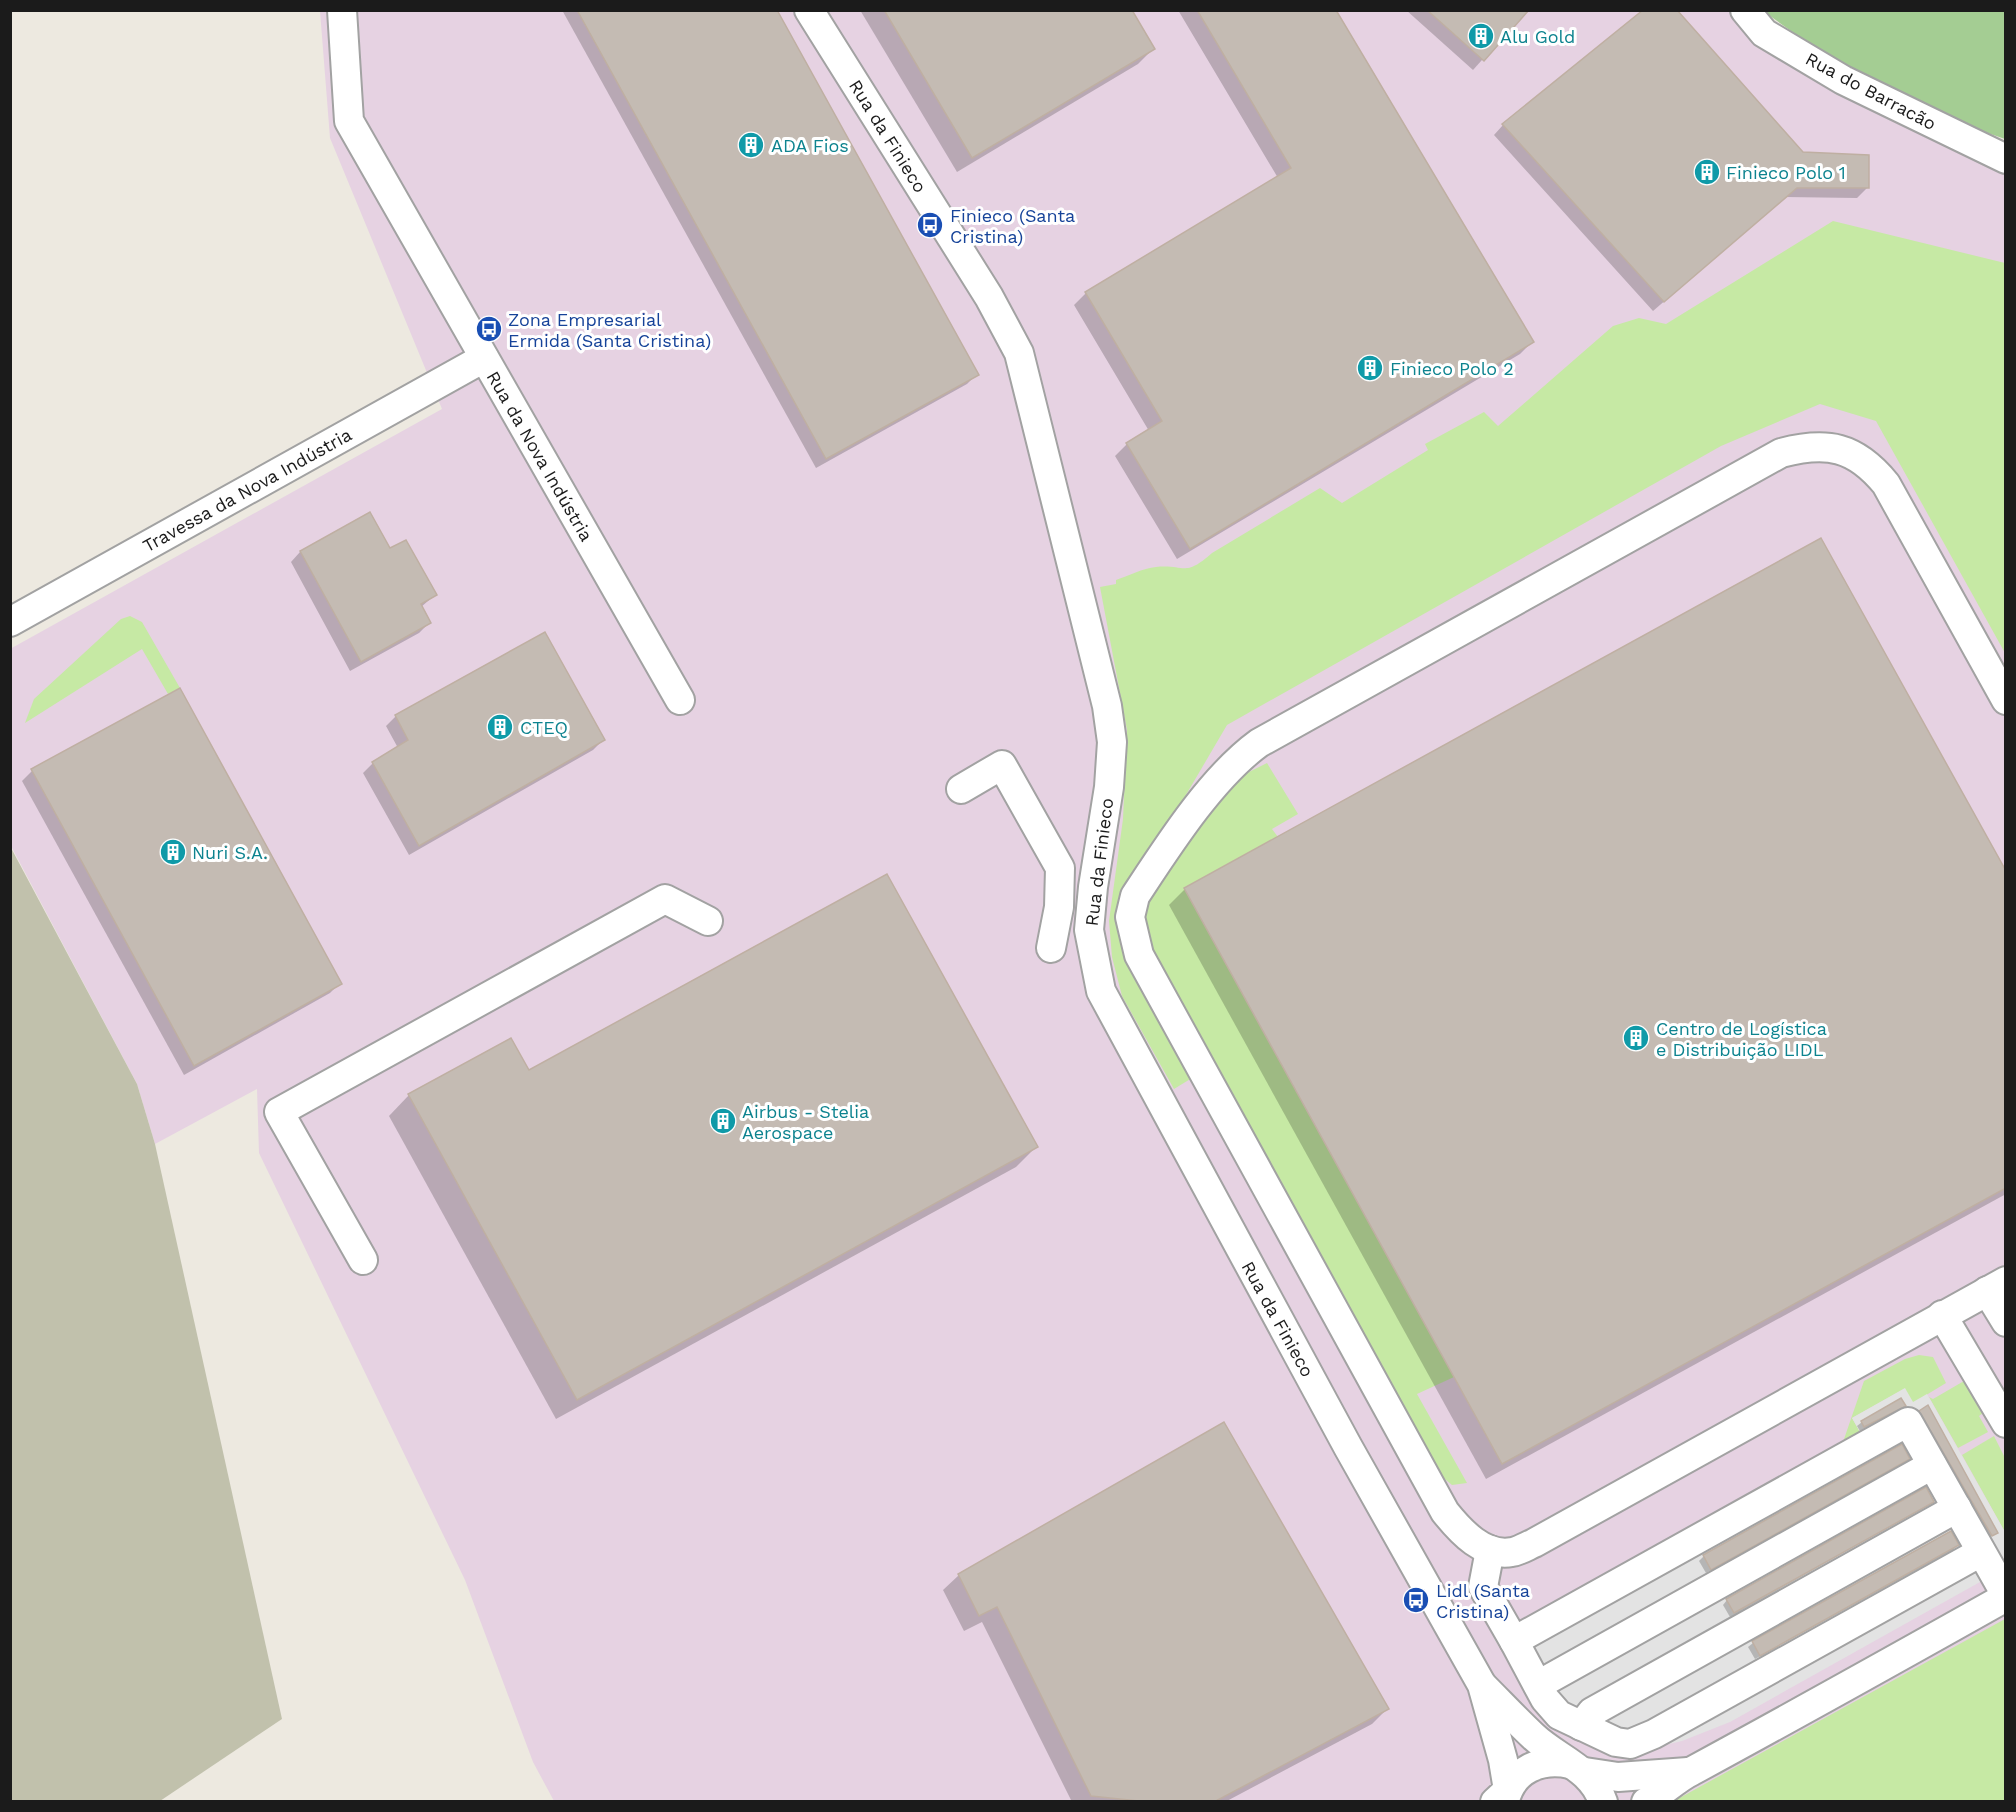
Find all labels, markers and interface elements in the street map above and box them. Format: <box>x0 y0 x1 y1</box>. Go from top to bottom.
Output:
building icon: Alu Gold <box>1466 21 1496 51</box>
place label: Alu Gold <box>1500 26 1575 47</box>
street label: Rua do Barracão <box>1802 48 1940 134</box>
street label: Rua da Finieco <box>845 76 931 196</box>
building icon: ADA Fios <box>736 130 766 160</box>
place label: ADA Fios <box>771 135 849 156</box>
building icon: Finieco Polo 1 <box>1692 157 1722 187</box>
place label: Finieco Polo 1 <box>1726 162 1846 183</box>
place label: Finieco (Santa Cristina) <box>950 205 1075 247</box>
bus stop icon: Finieco (Santa Cristina) <box>915 210 945 240</box>
place label: Zona Empresarial Ermida (Santa Cristina) <box>508 309 711 351</box>
bus stop icon: Zona Empresarial Ermida (Santa Cristina) <box>474 314 504 344</box>
building icon: Finieco Polo 2 <box>1355 353 1385 383</box>
place label: Finieco Polo 2 <box>1390 358 1514 379</box>
street label: Rua da Nova Indústria <box>483 367 597 545</box>
street label: Travessa da Nova Indústria <box>139 424 355 556</box>
building icon: CTEQ <box>485 712 515 742</box>
place label: CTEQ <box>520 717 568 738</box>
street label: Rua da Finieco <box>1081 797 1117 927</box>
building icon: Nuri S.A. <box>158 837 188 867</box>
place label: Nuri S.A. <box>192 842 268 863</box>
place label: Centro de Logística e Distribuição LIDL <box>1656 1018 1827 1060</box>
building icon: Centro de Logística e Distribuição LIDL <box>1621 1023 1651 1053</box>
place label: Airbus - Stelia Aerospace <box>742 1101 869 1143</box>
building icon: Airbus - Stelia Aerospace <box>708 1106 738 1136</box>
street label: Rua da Finieco <box>1238 1258 1318 1380</box>
place label: Lidl (Santa Cristina) <box>1436 1580 1530 1622</box>
bus stop icon: Lidl (Santa Cristina) <box>1401 1585 1431 1615</box>

